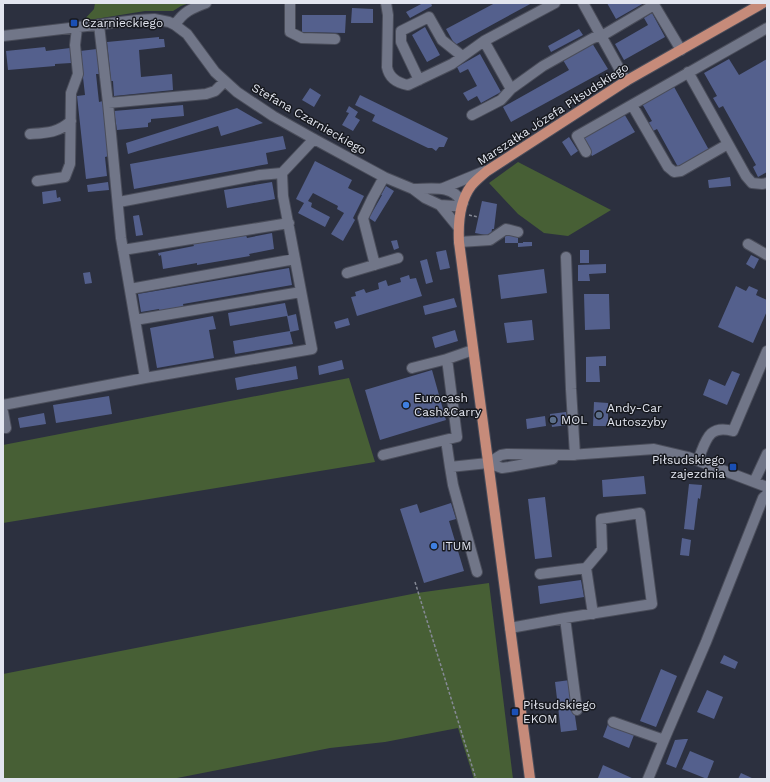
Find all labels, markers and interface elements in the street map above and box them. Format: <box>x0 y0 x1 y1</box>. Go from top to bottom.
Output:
place label: Czarnieckiego <box>82 16 163 30</box>
marker: Czarnieckiego <box>69 18 79 28</box>
street label: Marszałka Józefa Piłsudskiego <box>475 60 631 168</box>
street label: Stefana Czarnieckiego <box>249 80 369 158</box>
place label: Eurocash Cash&Carry <box>414 391 482 419</box>
marker: Eurocash Cash&Carry <box>401 400 411 410</box>
place label: Andy-Car Autoszyby <box>607 401 668 429</box>
marker: Andy-Car Autoszyby <box>594 410 604 420</box>
place label: MOL <box>561 413 587 427</box>
marker: MOL <box>548 415 558 425</box>
place label: Piłsudskiego zajezdnia <box>652 453 725 481</box>
marker: Piłsudskiego zajezdnia <box>728 462 738 472</box>
place label: ITUM <box>442 539 472 553</box>
marker: ITUM <box>429 541 439 551</box>
place label: Piłsudskiego EKOM <box>523 698 596 726</box>
marker: Piłsudskiego EKOM <box>510 707 520 717</box>

